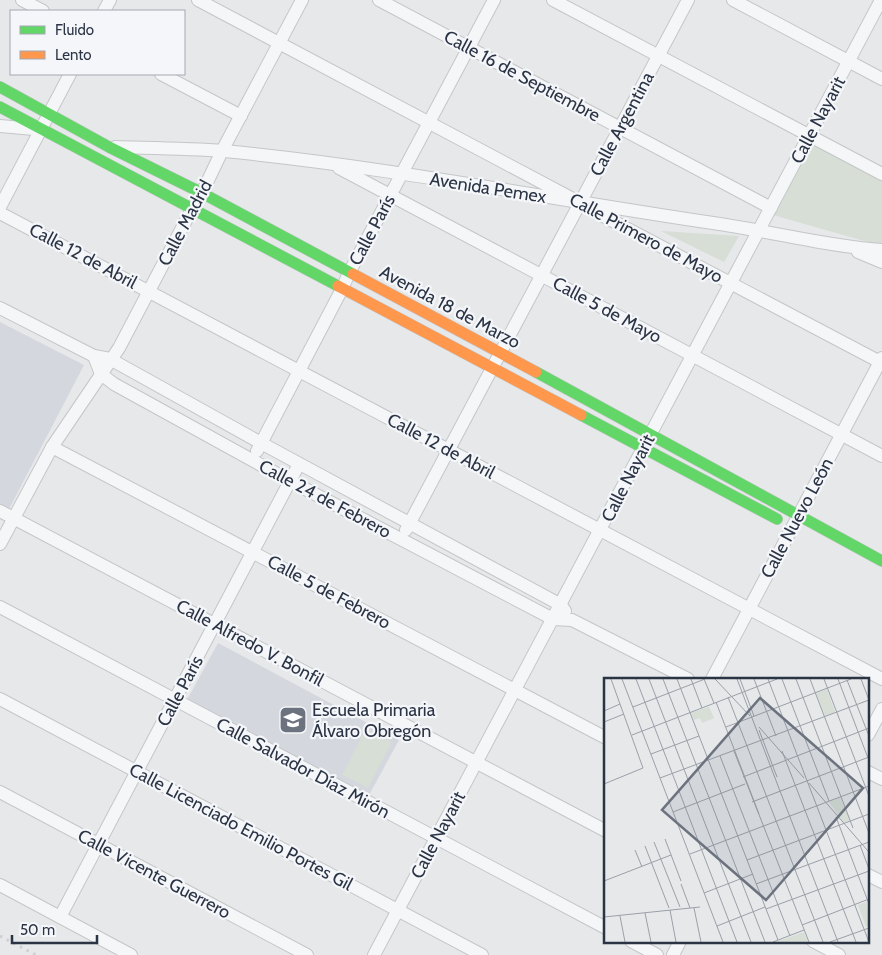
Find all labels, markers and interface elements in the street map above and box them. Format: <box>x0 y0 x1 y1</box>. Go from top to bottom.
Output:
legend <box>10 10 185 75</box>
text: Fluido <box>55 21 94 39</box>
street label: Calle 16 de Septiembre <box>440 25 604 127</box>
text: Lento <box>55 46 92 64</box>
street label: Calle Argentina <box>585 68 659 180</box>
street label: Calle Nayarit <box>786 73 850 167</box>
street label: Avenida Pemex <box>428 168 548 208</box>
street label: Calle Madrid <box>153 176 217 270</box>
street label: Calle Primero de Mayo <box>566 188 726 288</box>
street label: Calle París <box>344 191 400 269</box>
street label: Calle 12 de Abril <box>25 218 141 294</box>
street label: Avenida 18 de Marzo <box>376 261 524 353</box>
street label: Calle 5 de Mayo <box>549 272 665 348</box>
street label: Calle 12 de Abril <box>383 408 499 484</box>
street label: Calle Nayarit <box>597 431 659 525</box>
street label: Calle Nuevo León <box>756 454 838 582</box>
street label: Calle 24 de Febrero <box>255 455 395 543</box>
street label: Calle 5 de Febrero <box>264 550 394 634</box>
street label: Calle Alfredo V. Bonfil <box>173 595 328 692</box>
street label: Calle París <box>152 652 208 730</box>
inset map <box>604 678 870 942</box>
place label: Escuela Primaria Álvaro Obregón <box>312 699 436 742</box>
school or university icon: Escuela Primaria Álvaro Obregón <box>278 705 308 735</box>
street label: Calle Salvador Díaz Mirón <box>212 713 394 823</box>
street label: Calle Licenciado Emilio Portes Gil <box>125 759 357 896</box>
street label: Calle Nayarit <box>406 788 470 882</box>
street label: Calle Vicente Guerrero <box>74 824 234 924</box>
scale bar <box>12 912 98 944</box>
text: 50 m <box>20 921 55 939</box>

